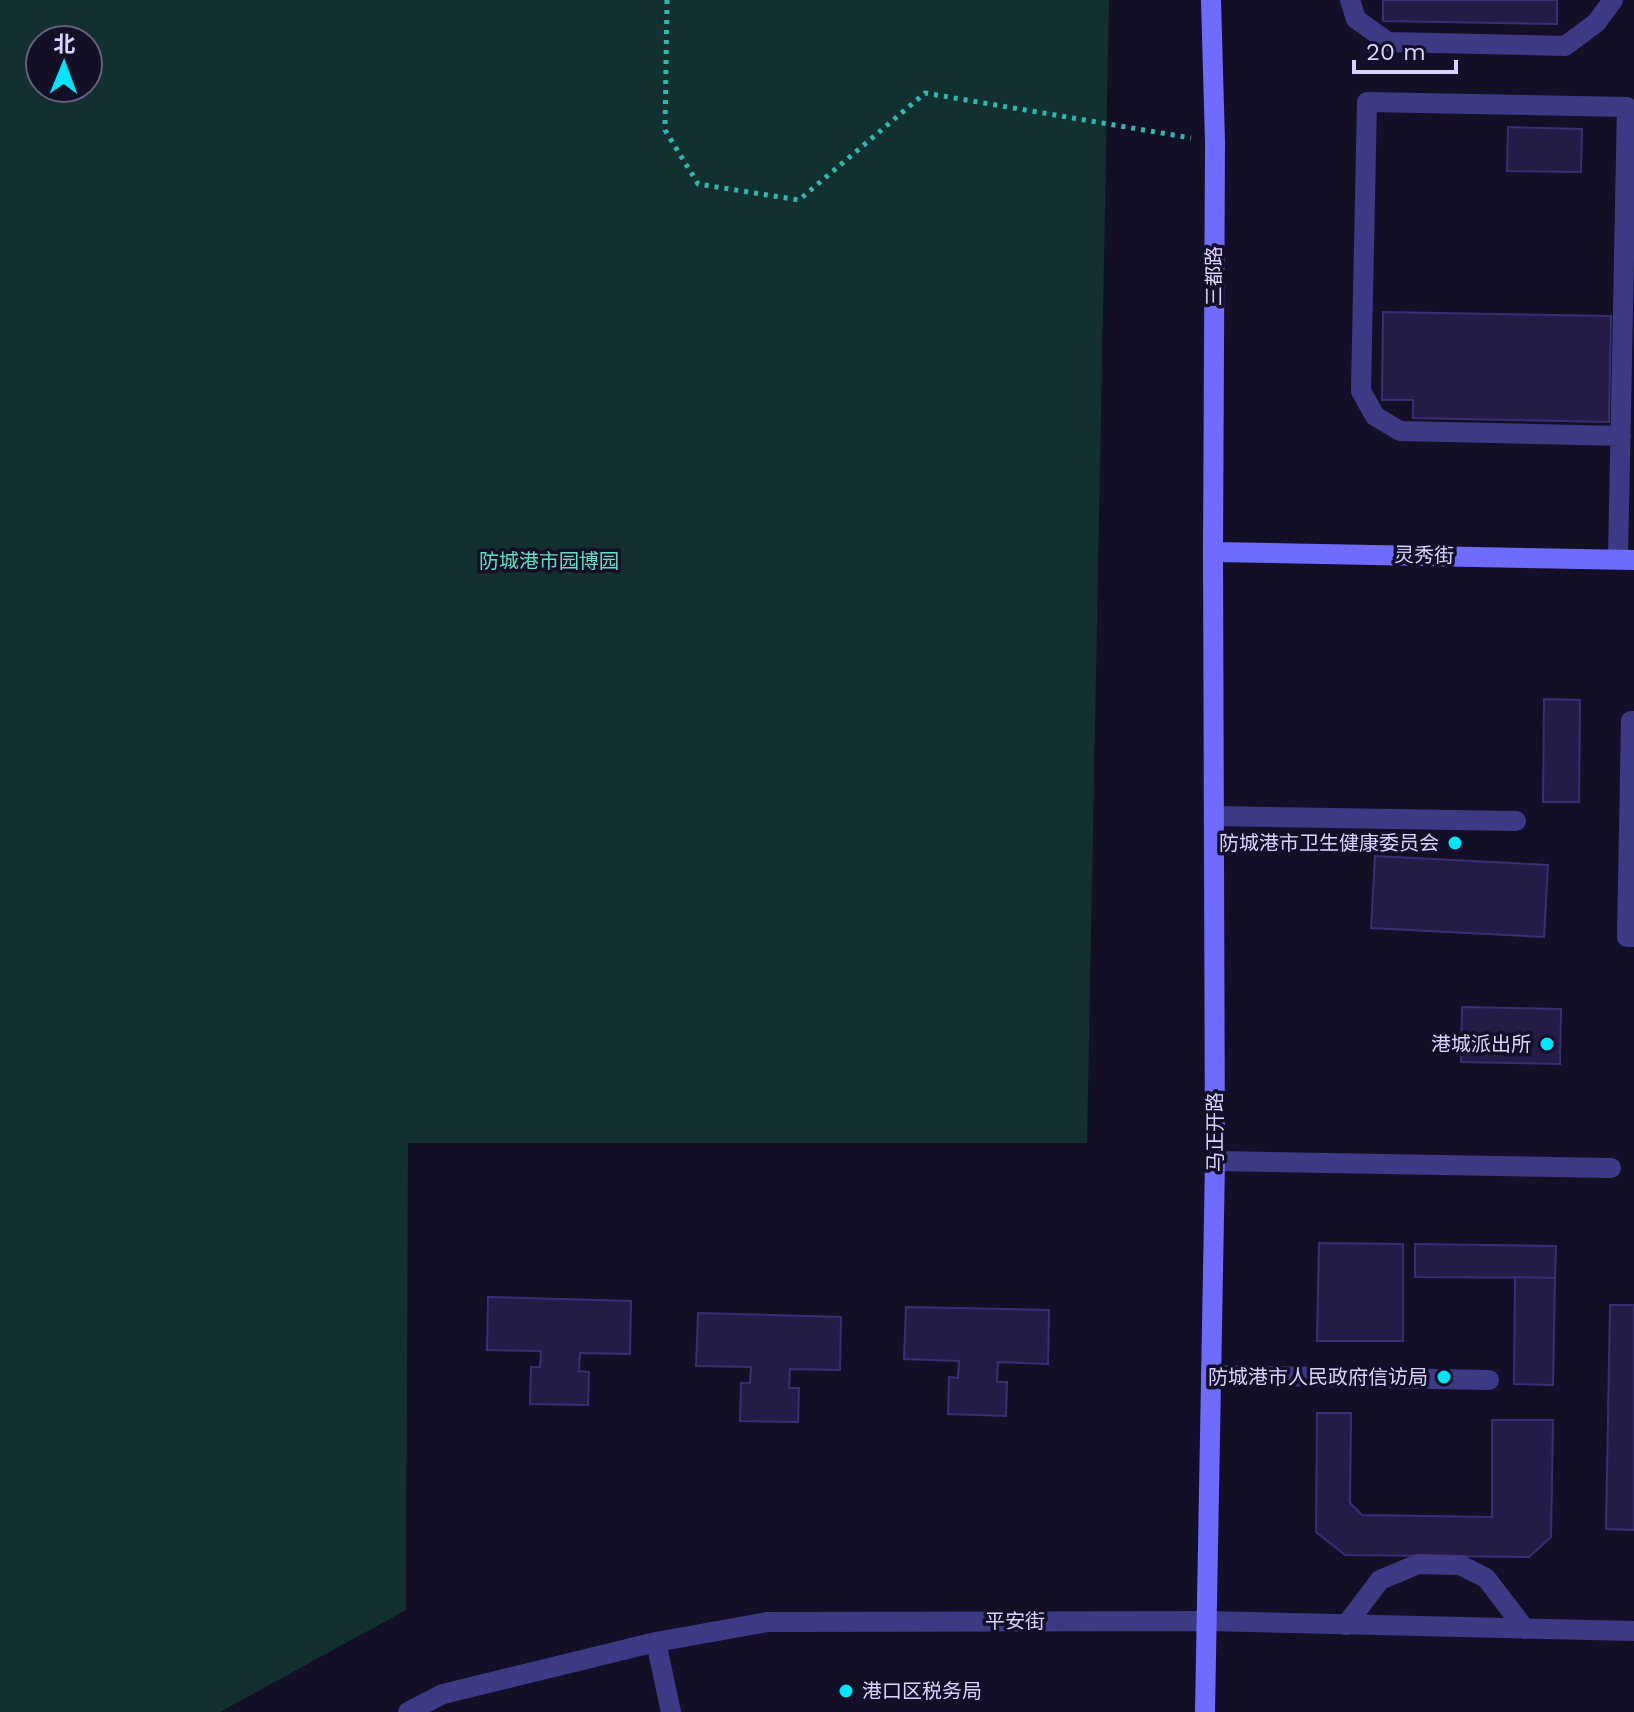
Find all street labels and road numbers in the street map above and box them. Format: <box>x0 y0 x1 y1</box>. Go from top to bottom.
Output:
street label: 三都路 <box>1202 246 1226 306</box>
street label: 灵秀街 <box>1394 542 1454 568</box>
street label: 马正开路 <box>1203 1092 1227 1172</box>
street label: 平安街 <box>985 1609 1045 1633</box>

